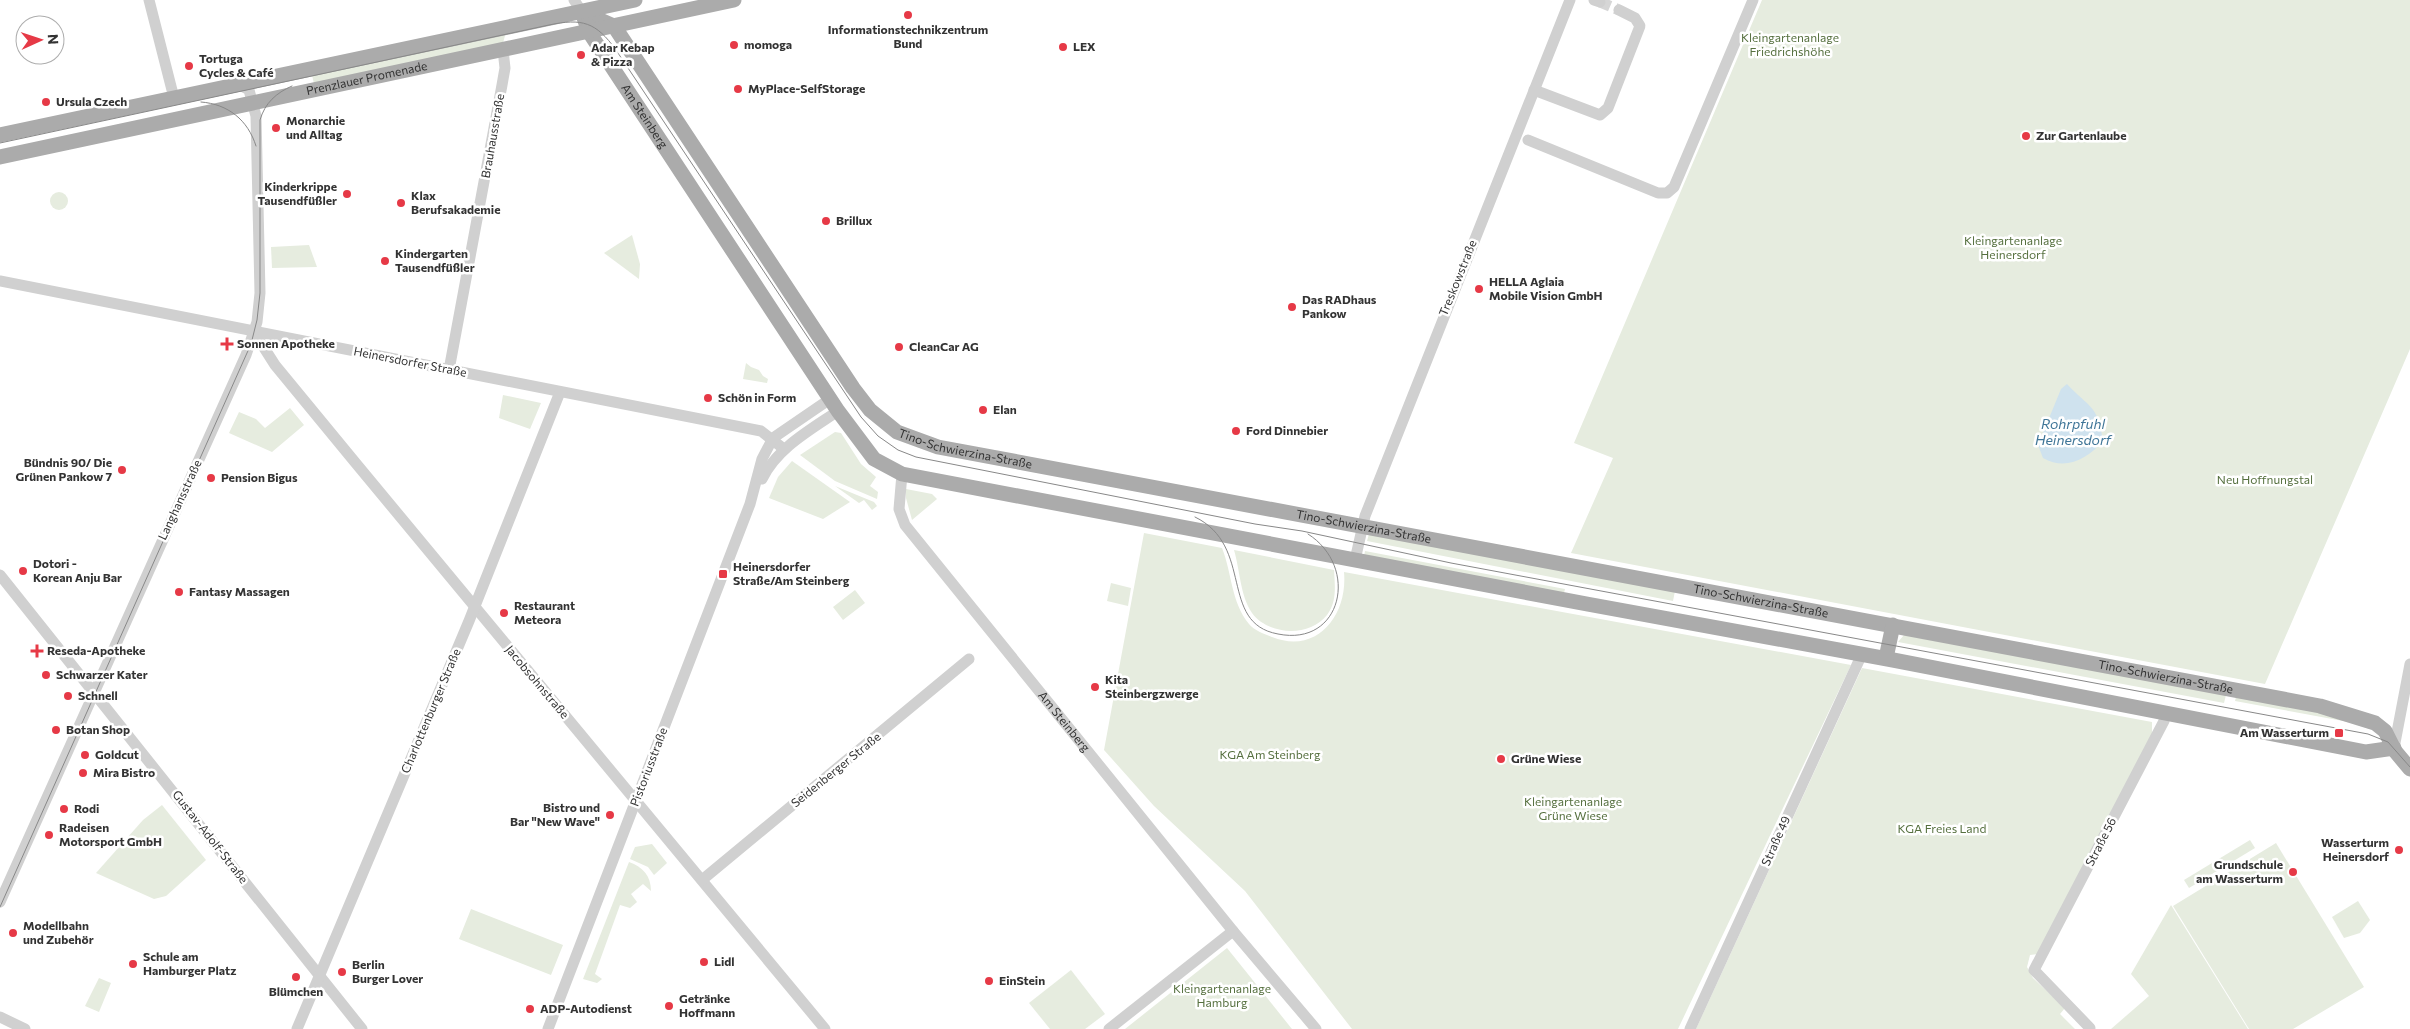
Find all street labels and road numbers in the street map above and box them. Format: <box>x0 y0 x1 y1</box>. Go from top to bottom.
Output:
street label: Prenzlauer Promenade <box>305 58 428 97</box>
street label: Am Steinberg <box>619 81 672 151</box>
street label: Brauhausstraße <box>478 92 506 179</box>
street label: Treskowstraße <box>1435 238 1479 318</box>
street label: Heinersdorfer Straße <box>352 343 468 379</box>
street label: Tino-Schwierzina-Straße <box>897 425 1033 471</box>
street label: Langhansstraße <box>154 457 204 542</box>
street label: Tino-Schwierzina-Straße <box>1295 506 1433 545</box>
street label: Tino-Schwierzina-Straße <box>1692 581 1830 620</box>
street label: Jacobsohnstraße <box>502 642 572 721</box>
street label: Charlottenburger Straße <box>397 646 463 775</box>
street label: Tino-Schwierzina-Straße <box>2097 657 2235 696</box>
street label: Am Steinberg <box>1036 688 1094 755</box>
street label: Pistoriusstraße <box>627 725 669 808</box>
street label: Seidenberger Straße <box>788 729 883 810</box>
street label: Gustav-Adolf-Straße <box>170 787 251 886</box>
street label: Straße 49 <box>1758 813 1792 868</box>
street label: Straße 56 <box>2082 815 2118 868</box>

